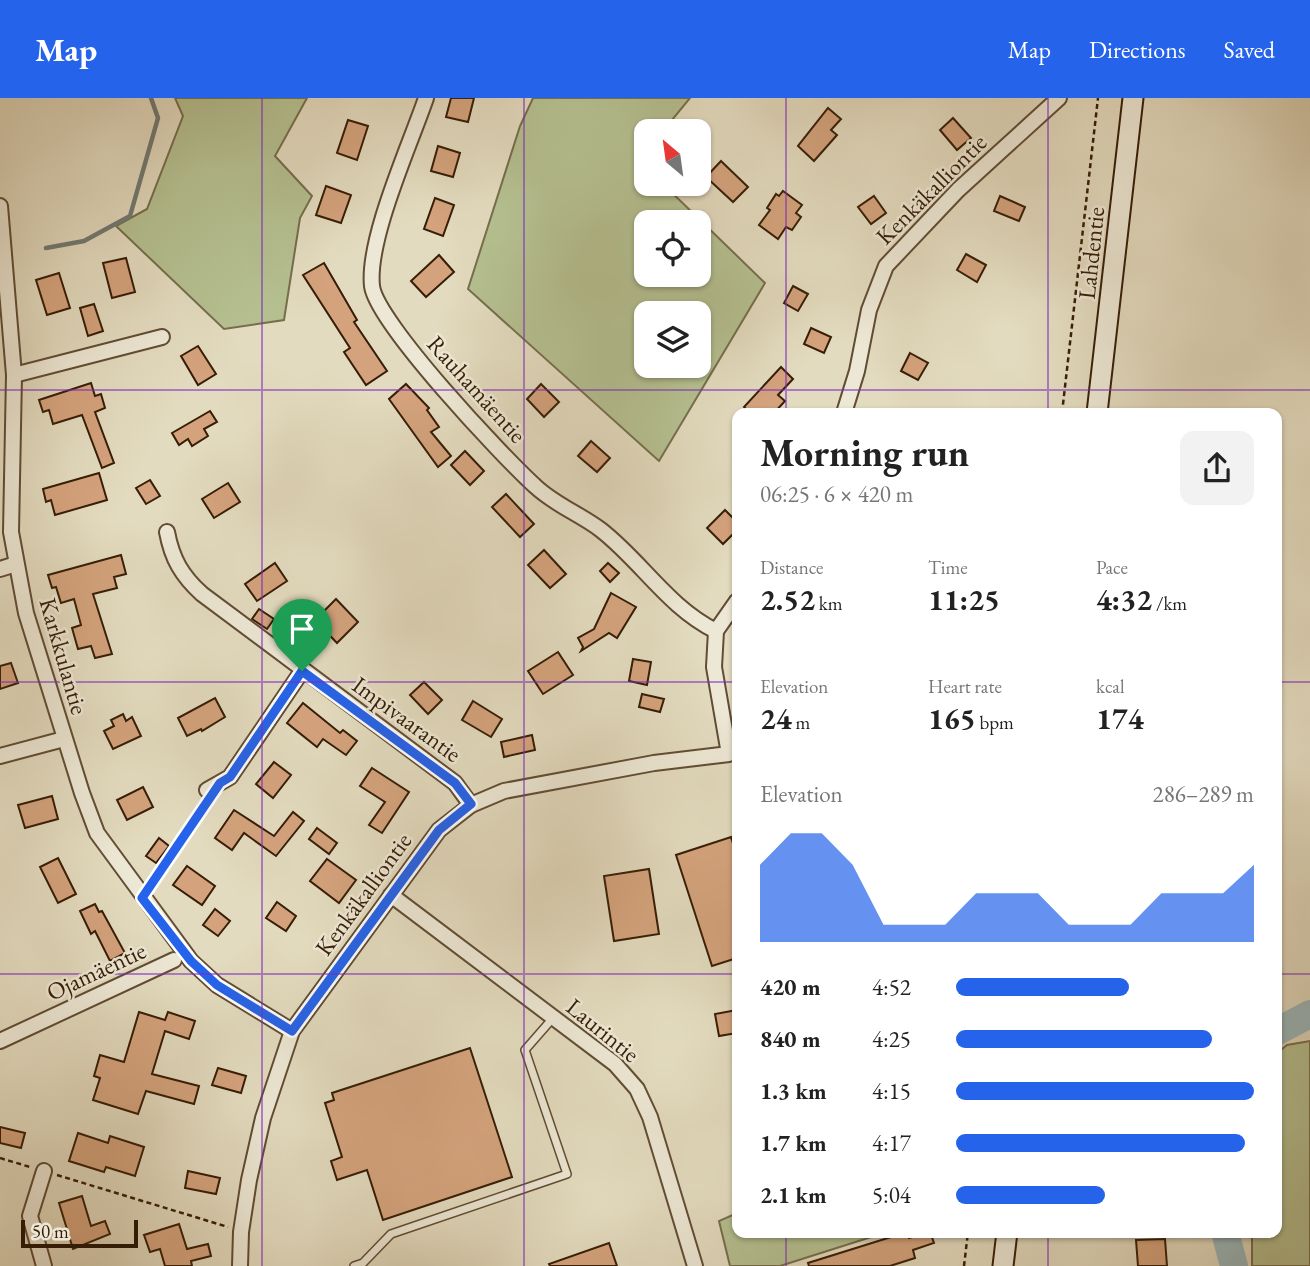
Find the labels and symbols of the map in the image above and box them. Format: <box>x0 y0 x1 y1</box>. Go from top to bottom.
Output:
north arrow <box>634 119 710 196</box>
street label: Kenkäkalliontie <box>869 127 993 251</box>
street label: Lahdentie <box>1071 205 1111 301</box>
street label: Rauhamäentie <box>421 329 533 449</box>
street label: Karkkulantie <box>33 594 95 718</box>
pin <box>272 599 332 671</box>
street label: Impivaarantie <box>346 669 468 769</box>
street label: Kenkäkalliontie <box>308 826 418 962</box>
street label: Ojamäentie <box>41 934 151 1008</box>
street label: Laurintie <box>560 991 646 1069</box>
scale bar <box>21 1217 138 1249</box>

